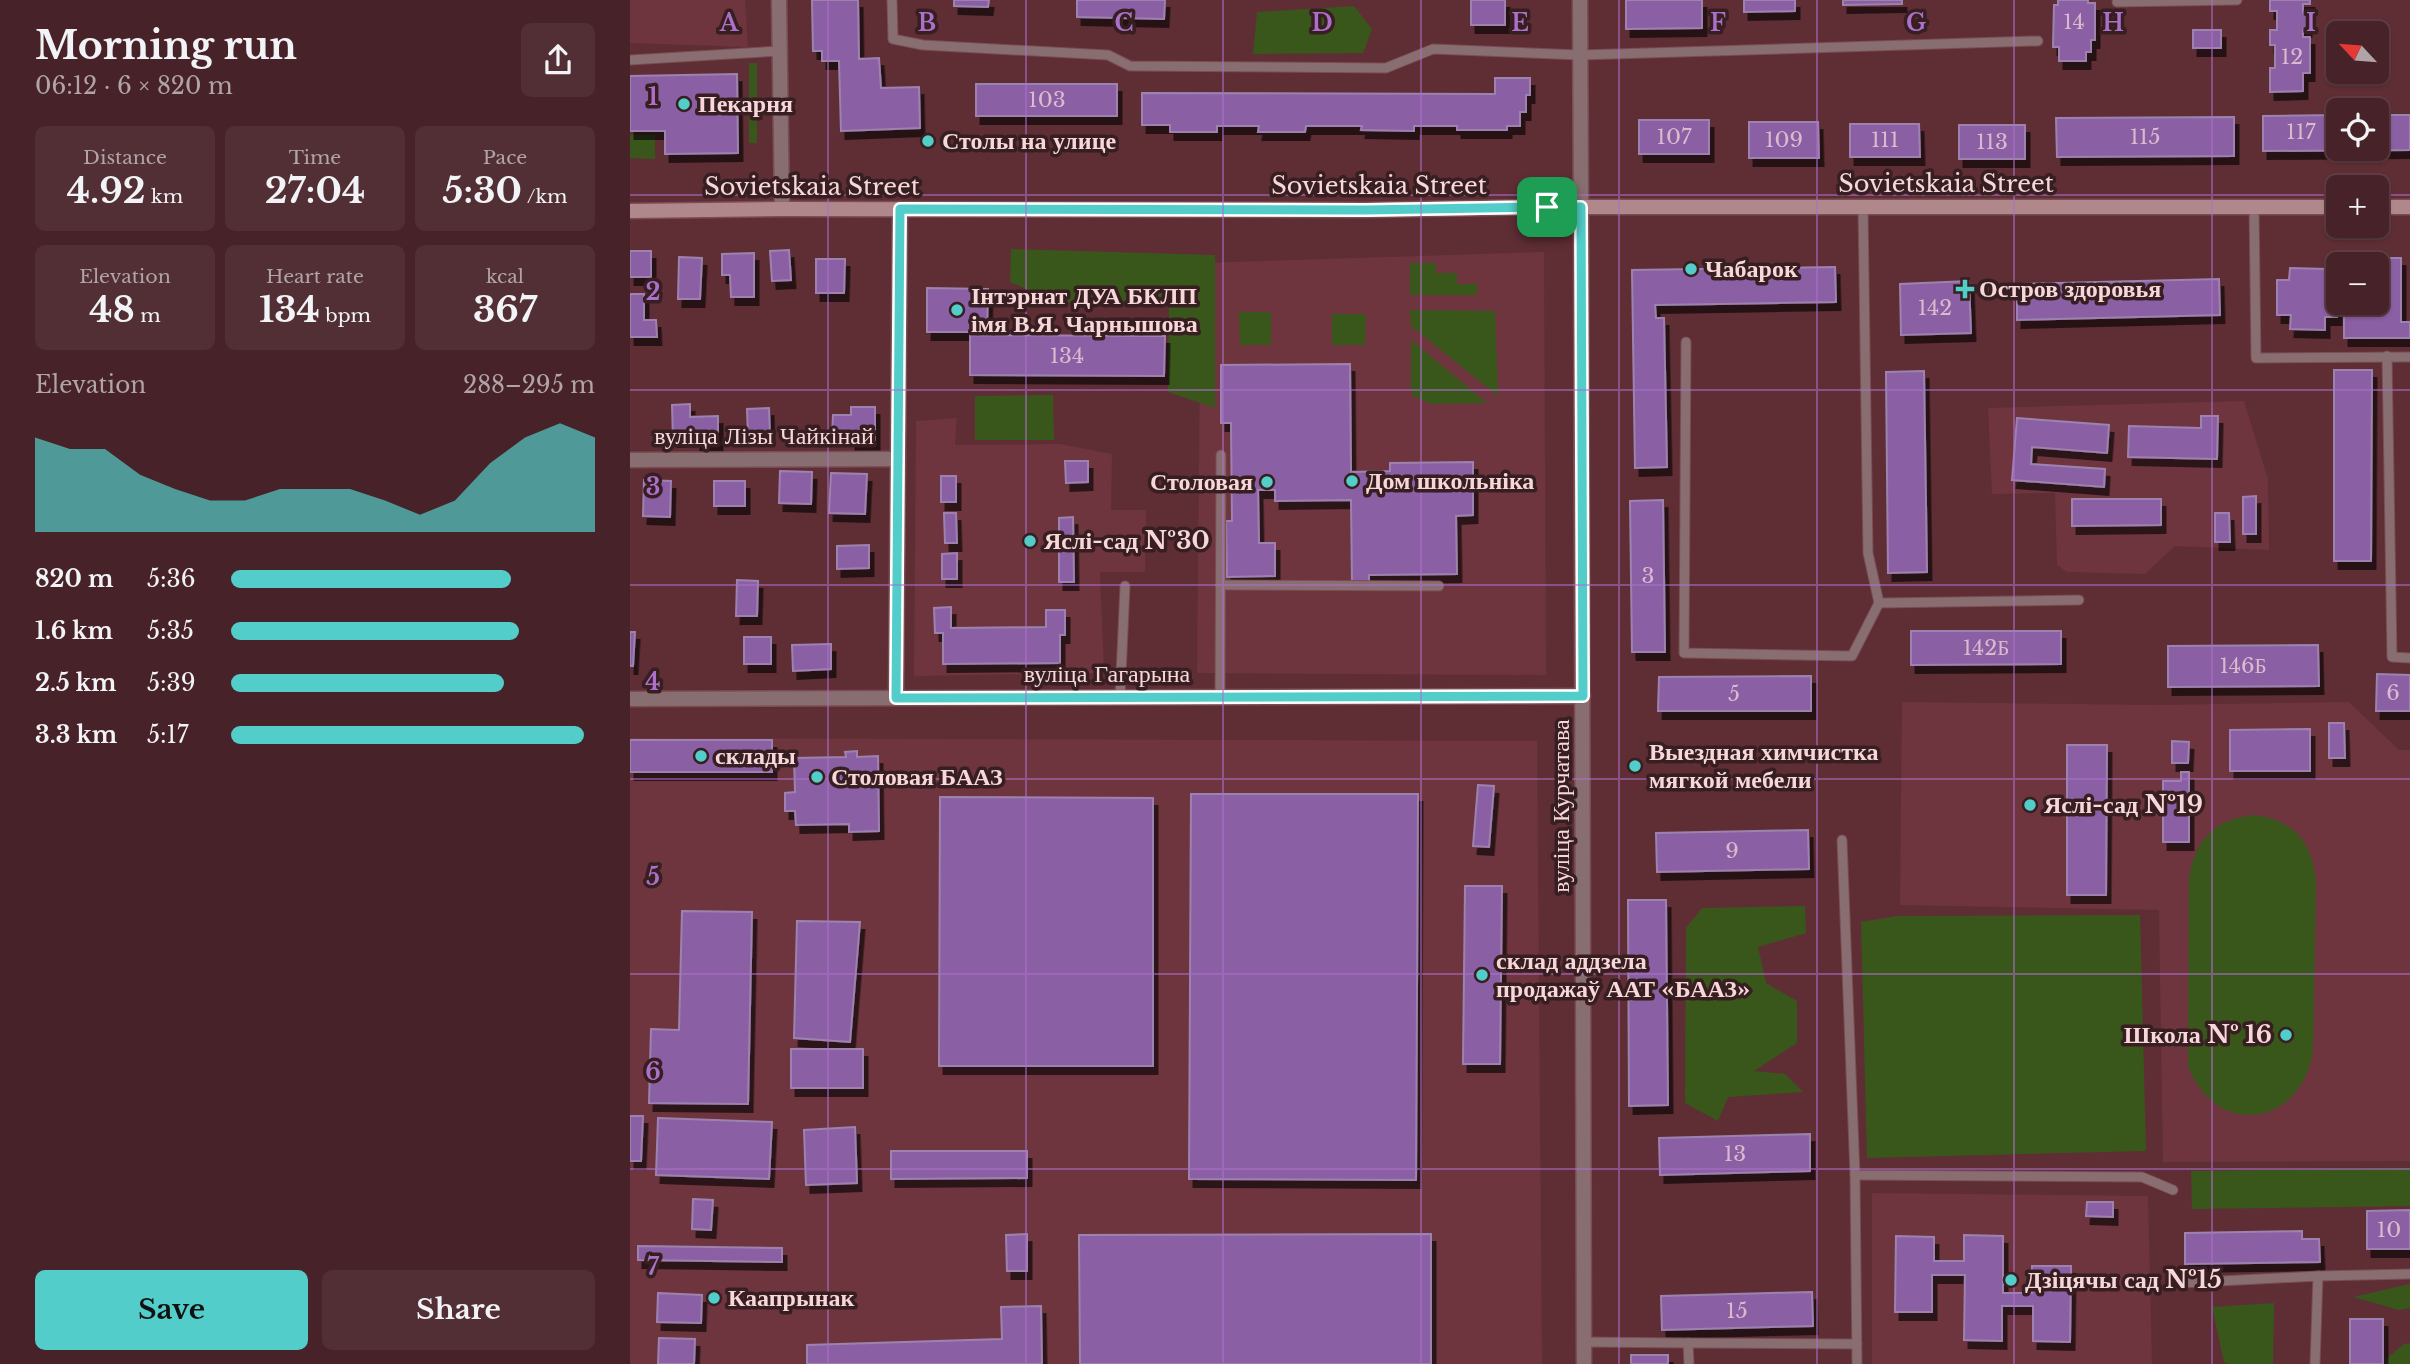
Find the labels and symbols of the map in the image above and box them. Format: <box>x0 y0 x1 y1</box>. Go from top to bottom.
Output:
text: A <box>719 9 740 37</box>
text: B <box>918 9 936 37</box>
text: C <box>1115 9 1133 37</box>
text: D <box>1311 9 1333 37</box>
text: E <box>1511 9 1529 37</box>
text: F <box>1710 9 1726 37</box>
text: G <box>1906 9 1926 37</box>
house number: 14 <box>2063 9 2085 35</box>
text: H <box>2102 9 2124 37</box>
text: I <box>2306 9 2316 37</box>
north arrow <box>2326 21 2389 84</box>
house number: 12 <box>2281 44 2303 70</box>
text: 1 <box>648 83 658 111</box>
house number: 103 <box>1028 87 1066 113</box>
place label: Пекарня <box>698 89 793 118</box>
marker: Пекарня <box>676 96 692 112</box>
house number: 117 <box>2286 119 2316 145</box>
house number: 107 <box>1657 124 1692 150</box>
house number: 115 <box>2130 124 2160 150</box>
place label: Столы на улице <box>942 126 1116 155</box>
house number: 109 <box>1765 127 1803 153</box>
house number: 111 <box>1871 127 1899 153</box>
house number: 113 <box>1976 129 2008 155</box>
marker: Столы на улице <box>920 133 936 149</box>
street label: Sovietskaia Street <box>1838 169 2054 198</box>
street label: Sovietskaia Street <box>1271 171 1487 200</box>
street label: Sovietskaia Street <box>704 172 920 201</box>
pin <box>1517 177 1577 237</box>
place label: Чабарок <box>1705 254 1798 283</box>
marker: Чабарок <box>1683 261 1699 277</box>
place label: Остров здоровья <box>1979 274 2161 303</box>
text: 2 <box>646 278 660 306</box>
place label: Інтэрнат ДУА БКЛП імя В.Я. Чарнышова <box>971 281 1198 338</box>
marker: Остров здоровья <box>1957 281 1973 297</box>
house number: 142 <box>1918 295 1952 321</box>
marker: Інтэрнат ДУА БКЛП імя В.Я. Чарнышова <box>949 302 965 318</box>
house number: 134 <box>1050 343 1084 369</box>
street label: вуліца Лізы Чайкінай <box>654 421 874 450</box>
place label: Дом школьніка <box>1366 466 1534 495</box>
place label: Столовая <box>1150 467 1253 496</box>
text: 3 <box>646 473 660 501</box>
marker: Дом школьніка <box>1344 473 1360 489</box>
marker: Столовая <box>1259 474 1275 490</box>
place label: Яслі-сад №30 <box>1044 526 1210 555</box>
marker: Яслі-сад №30 <box>1022 533 1038 549</box>
house number: 3 <box>1642 563 1654 589</box>
house number: 142Б <box>1963 635 2009 661</box>
house number: 146Б <box>2219 653 2267 679</box>
street label: вуліца Гагарына <box>1024 659 1191 688</box>
text: 4 <box>645 668 661 696</box>
house number: 6 <box>2386 680 2400 706</box>
house number: 5 <box>1728 681 1740 707</box>
street label: вуліца Курчатава <box>1546 719 1575 893</box>
place label: Выездная химчистка мягкой мебели <box>1649 737 1878 794</box>
place label: склады <box>715 741 796 770</box>
marker: склады <box>693 748 709 764</box>
marker: Выездная химчистка мягкой мебели <box>1627 758 1643 774</box>
place label: Столовая БААЗ <box>831 762 1003 791</box>
marker: Столовая БААЗ <box>809 769 825 785</box>
place label: Яслі-сад №19 <box>2044 790 2203 819</box>
marker: Яслі-сад №19 <box>2022 797 2038 813</box>
house number: 9 <box>1725 838 1739 864</box>
text: 5 <box>646 863 660 891</box>
place label: склад аддзела продажаў ААТ «БААЗ» <box>1496 946 1750 1003</box>
marker: склад аддзела продажаў ААТ «БААЗ» <box>1474 967 1490 983</box>
place label: Школа № 16 <box>2124 1020 2272 1049</box>
marker: Школа № 16 <box>2278 1027 2294 1043</box>
text: 6 <box>645 1058 661 1086</box>
house number: 13 <box>1724 1141 1746 1167</box>
house number: 10 <box>2377 1217 2401 1243</box>
text: 7 <box>647 1253 660 1281</box>
place label: Дзіцячы сад №15 <box>2025 1265 2222 1294</box>
marker: Дзіцячы сад №15 <box>2003 1272 2019 1288</box>
place label: Каапрынак <box>728 1283 855 1312</box>
marker: Каапрынак <box>706 1290 722 1306</box>
house number: 15 <box>1726 1298 1748 1324</box>

